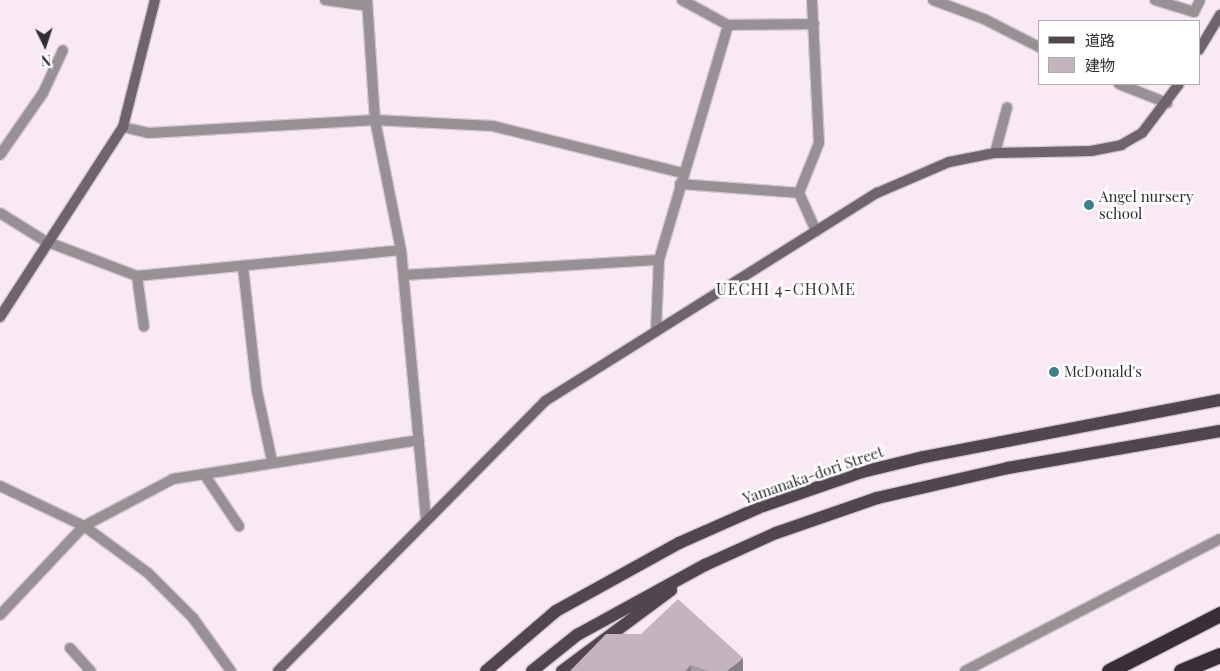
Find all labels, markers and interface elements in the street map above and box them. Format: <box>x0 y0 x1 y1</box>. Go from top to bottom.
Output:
north arrow <box>20 20 70 70</box>
legend <box>1038 20 1200 85</box>
text: 道路 <box>1085 30 1115 50</box>
text: N <box>40 51 52 70</box>
text: 建物 <box>1085 55 1115 75</box>
place label: Angel nursery school <box>1099 187 1194 222</box>
marker: Angel nursery school <box>1083 199 1095 211</box>
district label: UECHI 4-CHOME <box>714 279 858 299</box>
place label: McDonald's <box>1064 363 1142 381</box>
marker: McDonald's <box>1048 366 1060 378</box>
street label: Yamanaka-dori Street <box>740 442 886 508</box>

